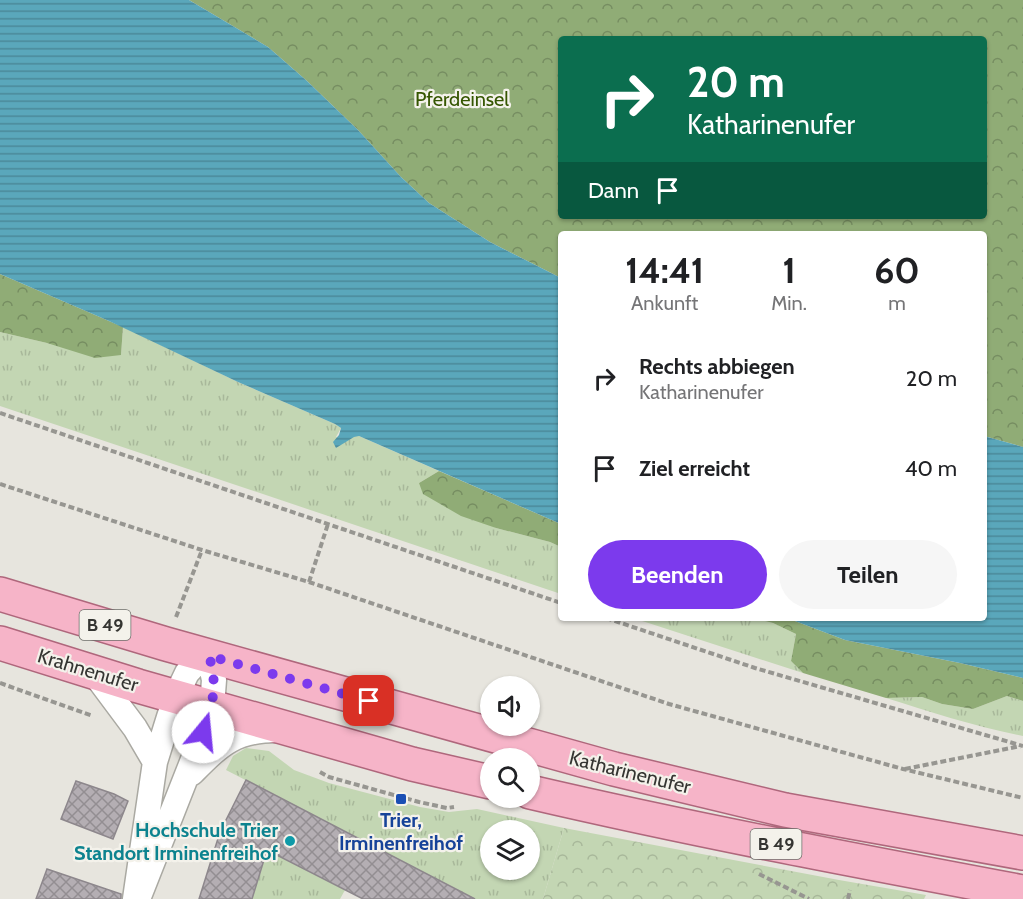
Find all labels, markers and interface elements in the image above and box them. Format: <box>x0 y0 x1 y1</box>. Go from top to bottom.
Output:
text: 20 m <box>687 56 785 108</box>
icon: right <box>588 60 666 138</box>
park label: Pferdeinsel <box>415 87 509 111</box>
text: Katharinenufer <box>687 108 855 141</box>
icon: arrive <box>651 174 684 207</box>
text: Dann <box>588 177 639 204</box>
text: 14:41 <box>625 248 704 292</box>
text: 1 <box>782 248 796 292</box>
text: 60 <box>874 248 920 292</box>
text: Ankunft <box>631 291 698 315</box>
text: Min. <box>771 291 807 315</box>
text: m <box>888 291 906 315</box>
text: Rechts abbiegen <box>639 353 795 380</box>
icon: right <box>588 362 621 395</box>
text: 20 m <box>906 365 957 392</box>
text: Katharinenufer <box>639 380 764 404</box>
icon: arrive <box>588 452 621 485</box>
text: Ziel erreicht <box>639 455 750 482</box>
text: 40 m <box>905 455 957 482</box>
button: Beenden <box>588 540 767 609</box>
button: Teilen <box>779 540 957 609</box>
road number: B 49 <box>80 610 130 640</box>
street label: Krahnenufer <box>35 643 142 697</box>
pin <box>343 675 394 726</box>
map controls <box>480 676 540 880</box>
button: sound <box>480 676 540 736</box>
icon: arrive <box>352 684 385 717</box>
position arrow <box>171 700 235 764</box>
street label: Katharinenufer <box>567 745 694 799</box>
button: search <box>480 748 540 808</box>
marker: Trier, Irminenfreihof <box>394 792 408 806</box>
place label: Trier, Irminenfreihof <box>339 808 463 855</box>
place label: Hochschule Trier Standort Irminenfreihof <box>74 818 278 865</box>
button: layers <box>480 820 540 880</box>
road number: B 49 <box>750 829 802 859</box>
marker: Hochschule Trier Standort Irminenfreihof <box>283 834 297 848</box>

